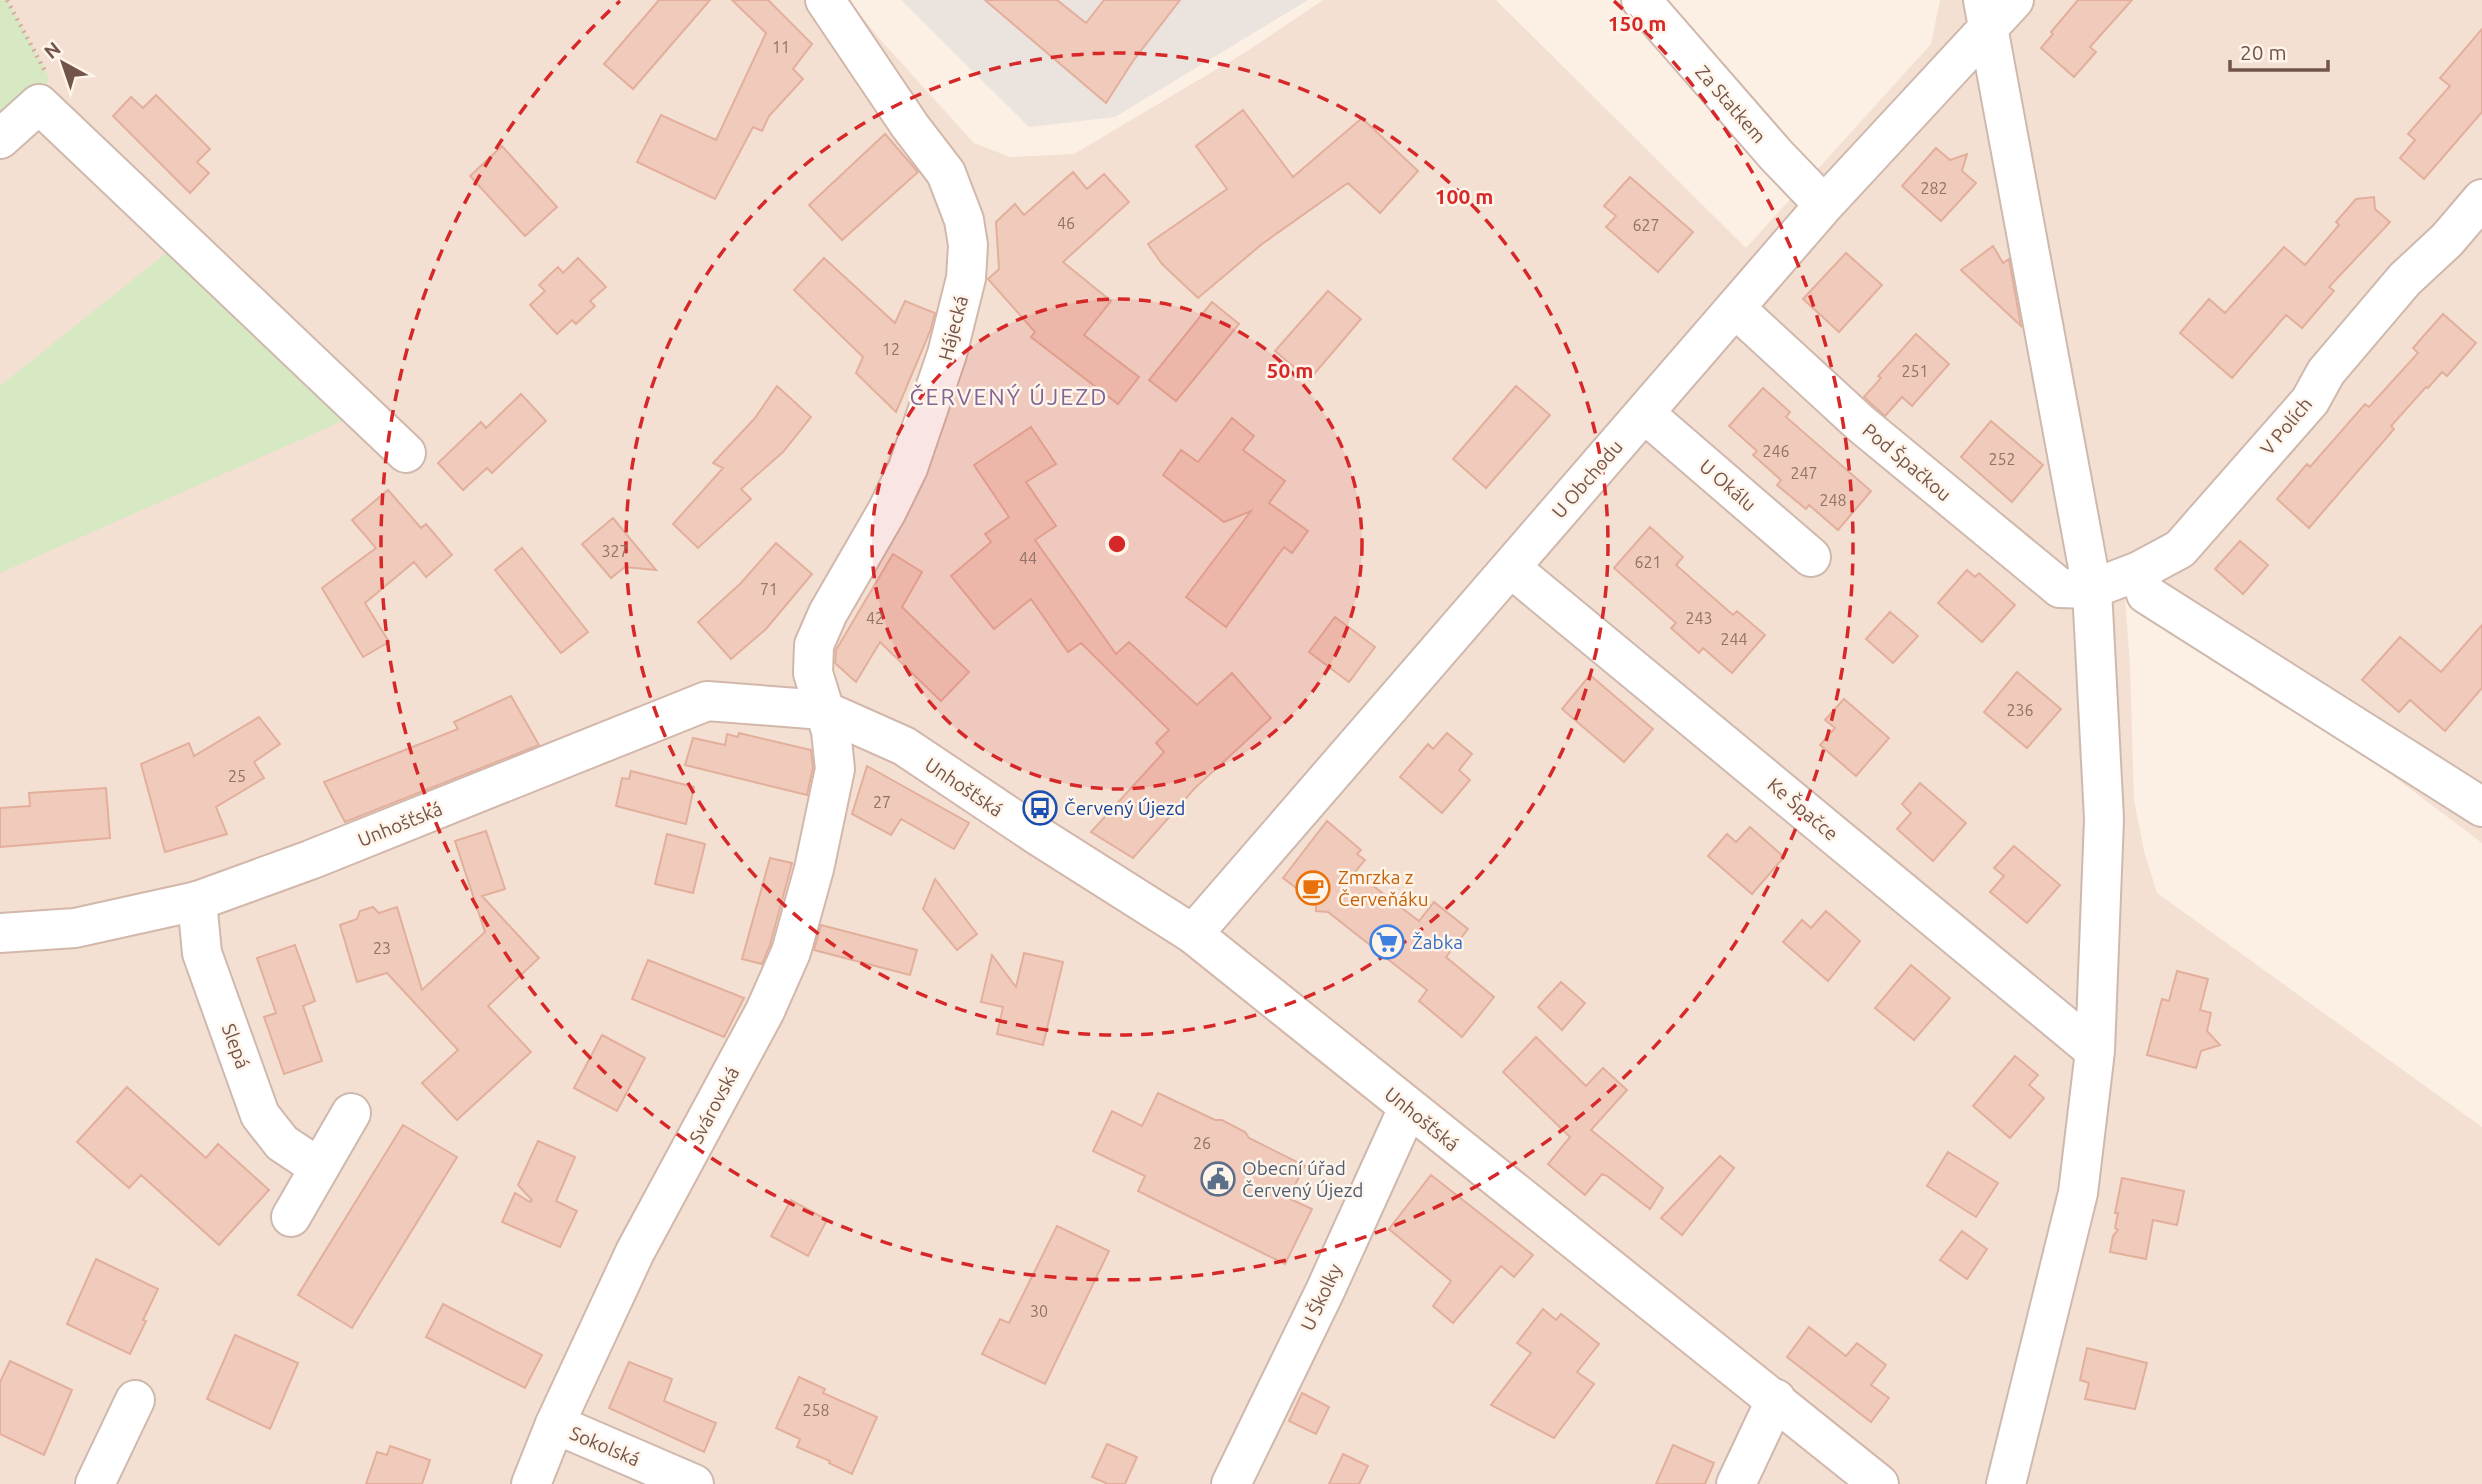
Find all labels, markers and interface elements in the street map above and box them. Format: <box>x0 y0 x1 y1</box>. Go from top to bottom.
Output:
text: 150 m <box>1608 11 1666 35</box>
north arrow <box>28 28 98 98</box>
scale bar <box>2230 28 2328 72</box>
text: N <box>40 37 65 63</box>
house number: 11 <box>772 38 790 56</box>
text: 20 m <box>2240 40 2287 64</box>
street label: Za Statkem <box>1691 61 1771 147</box>
house number: 282 <box>1920 179 1948 197</box>
text: 100 m <box>1435 184 1493 208</box>
house number: 46 <box>1057 214 1075 232</box>
house number: 627 <box>1632 216 1660 234</box>
street label: Hájecká <box>934 293 972 363</box>
house number: 12 <box>882 340 900 358</box>
text: 50 m <box>1267 358 1313 382</box>
house number: 251 <box>1901 362 1929 380</box>
district label: ČERVENÝ ÚJEZD <box>910 383 1108 409</box>
street label: V Polích <box>2256 393 2316 459</box>
street label: Pod Špačkou <box>1858 419 1956 505</box>
street label: U Obchodu <box>1547 436 1627 522</box>
house number: 246 <box>1762 442 1790 460</box>
house number: 252 <box>1988 450 2016 468</box>
street label: U Okálu <box>1695 455 1761 515</box>
house number: 247 <box>1790 464 1818 482</box>
house number: 248 <box>1819 491 1847 509</box>
centre of rings <box>1105 532 1129 556</box>
house number: 327 <box>601 542 629 560</box>
house number: 44 <box>1019 549 1037 567</box>
house number: 621 <box>1634 553 1662 571</box>
house number: 71 <box>760 580 778 598</box>
house number: 42 <box>866 609 884 627</box>
house number: 243 <box>1685 609 1713 627</box>
house number: 244 <box>1720 630 1748 648</box>
house number: 236 <box>2006 701 2034 719</box>
street label: Unhošťská <box>921 753 1007 821</box>
house number: 25 <box>228 767 246 785</box>
street label: Ke Špačce <box>1763 773 1843 845</box>
bus stop icon: Červený Újezd <box>1021 789 1059 827</box>
house number: 27 <box>873 793 891 811</box>
street label: Unhošťská <box>355 797 445 851</box>
place label: Červený Újezd <box>1064 797 1185 819</box>
place label: Zmrzka z Červeňáku <box>1338 866 1429 910</box>
cafe icon: Zmrzka z Červeňáku <box>1294 869 1332 907</box>
supermarket icon: Žabka <box>1368 923 1406 961</box>
place label: Žabka <box>1412 931 1463 953</box>
house number: 23 <box>373 939 391 957</box>
street label: Slepá <box>218 1020 254 1072</box>
street label: Svárovská <box>685 1063 743 1147</box>
street label: Unhošťská <box>1380 1082 1464 1156</box>
house number: 26 <box>1193 1134 1211 1152</box>
place label: Obecní úřad Červený Újezd <box>1242 1157 1363 1201</box>
public building icon: Obecní úřad Červený Újezd <box>1199 1160 1237 1198</box>
street label: U Školky <box>1296 1260 1346 1334</box>
house number: 30 <box>1030 1302 1048 1320</box>
house number: 258 <box>802 1401 830 1419</box>
street label: Sokolská <box>567 1421 643 1471</box>

